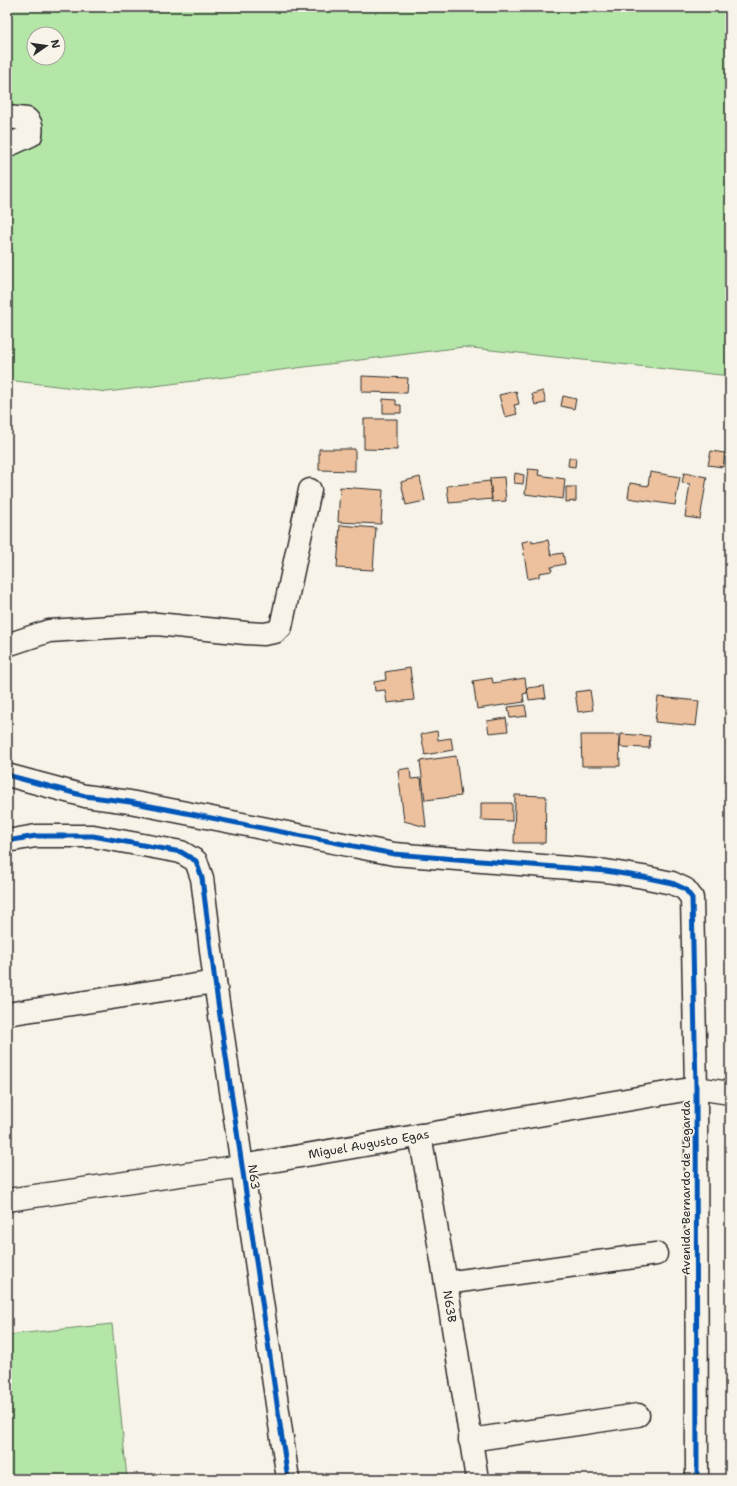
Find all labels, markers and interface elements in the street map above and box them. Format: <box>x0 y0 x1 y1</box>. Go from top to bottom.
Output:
north arrow <box>26 26 66 66</box>
text: N <box>47 38 64 50</box>
street label: Avenida Bernardo de Legarda <box>678 1100 694 1275</box>
street label: Miguel Augusto Egas <box>307 1126 431 1163</box>
street label: N63 <box>244 1163 264 1191</box>
street label: N63B <box>439 1289 460 1324</box>

